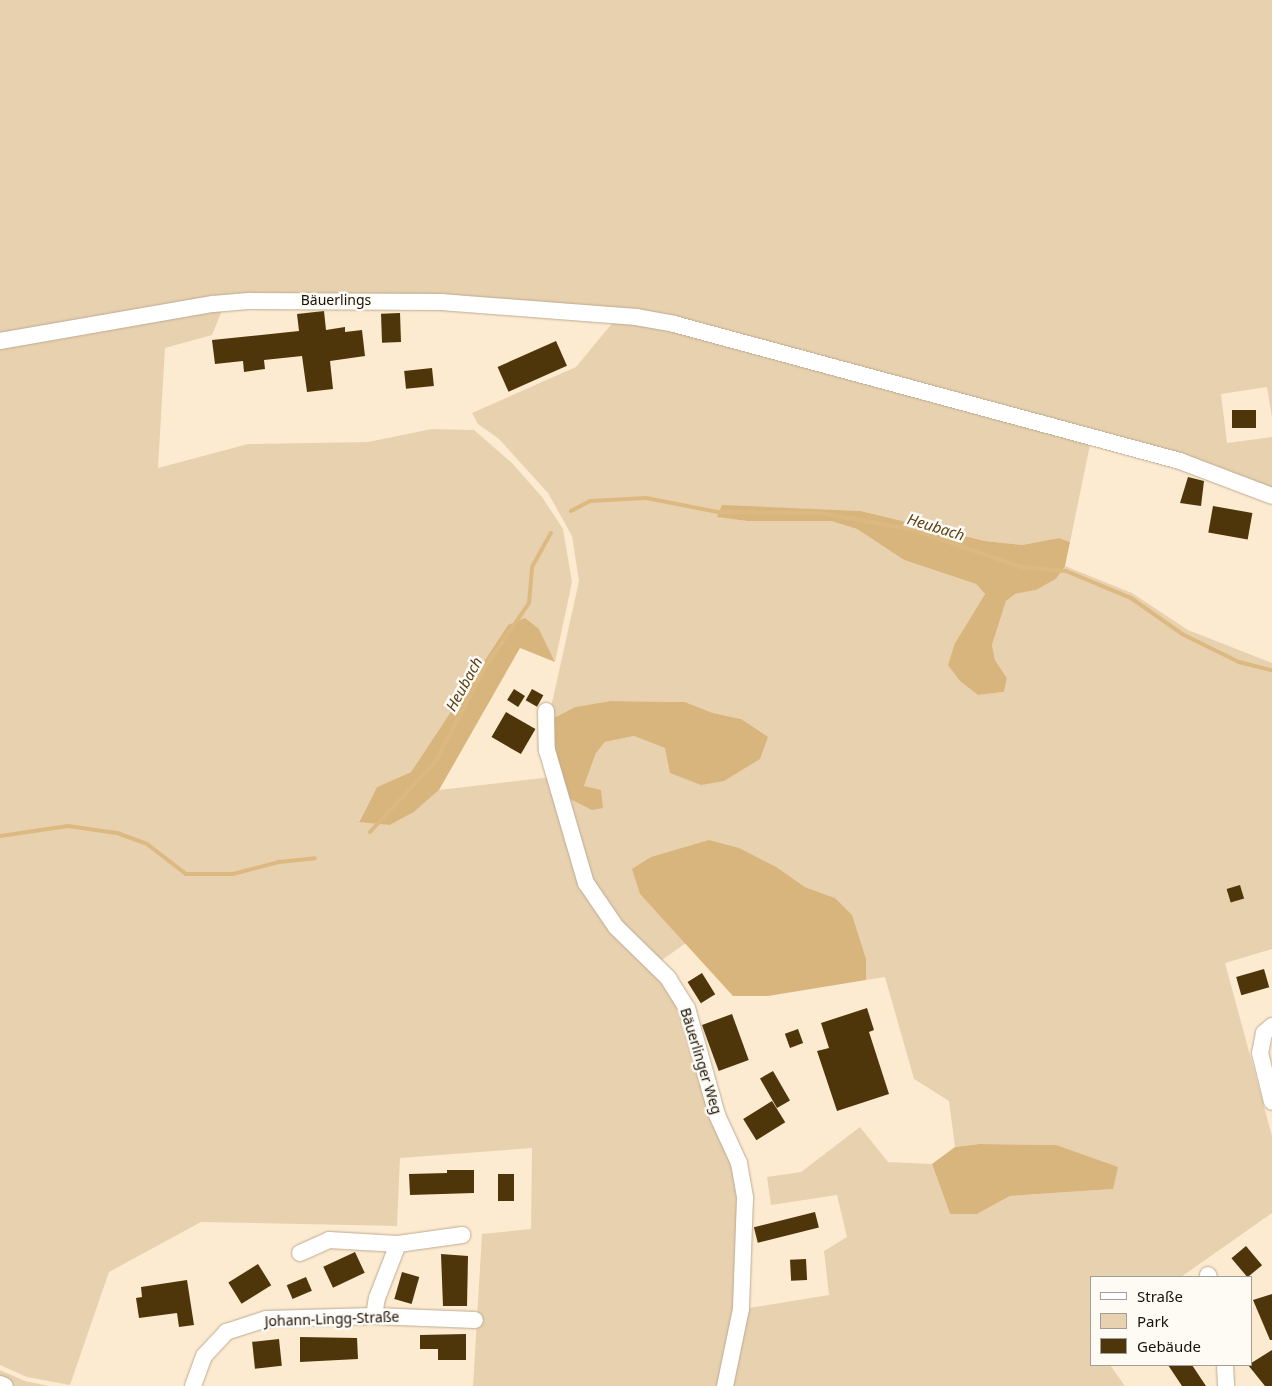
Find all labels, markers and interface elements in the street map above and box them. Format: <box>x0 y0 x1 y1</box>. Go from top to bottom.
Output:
street label: Bäuerlings <box>301 292 371 308</box>
water label: Heubach <box>905 510 967 544</box>
water label: Heubach <box>442 654 486 714</box>
street label: Bäuerlinger Weg <box>677 1006 725 1116</box>
legend <box>1090 1276 1252 1366</box>
text: Straße <box>1137 1286 1183 1306</box>
street label: Johann-Lingg-Straße <box>264 1308 400 1330</box>
text: Park <box>1137 1311 1169 1331</box>
text: Gebäude <box>1137 1336 1201 1356</box>

